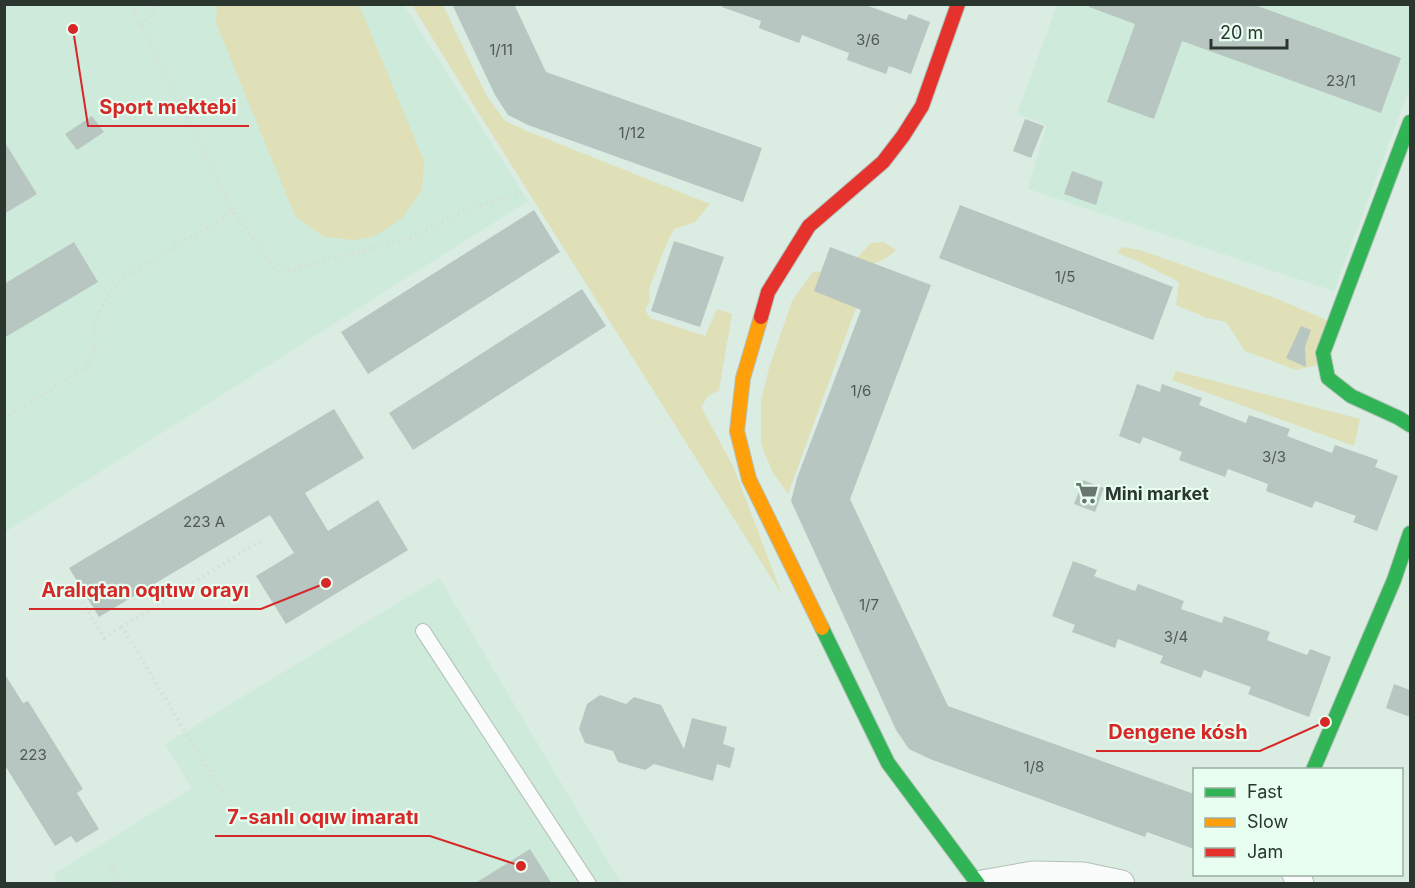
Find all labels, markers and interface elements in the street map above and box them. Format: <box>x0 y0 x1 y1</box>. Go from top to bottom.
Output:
scale bar <box>1211 12 1288 50</box>
text: 20 m <box>1220 22 1263 43</box>
house number: 3/6 <box>856 30 880 49</box>
house number: 1/11 <box>489 40 513 59</box>
house number: 23/1 <box>1326 71 1356 90</box>
callout: Sport mektebi <box>88 88 249 126</box>
text: Sport mektebi <box>99 95 237 119</box>
house number: 1/12 <box>619 123 645 142</box>
house number: 1/5 <box>1055 267 1075 286</box>
house number: 1/6 <box>851 381 871 400</box>
house number: 3/3 <box>1262 447 1286 466</box>
supermarket icon: Mini market <box>1074 480 1100 506</box>
place label: Mini market <box>1105 483 1209 504</box>
house number: 223 А <box>183 512 225 531</box>
callout: Aralıqtan oqıtıw orayı <box>29 571 261 609</box>
text: Aralıqtan oqıtıw orayı <box>41 578 249 602</box>
house number: 1/7 <box>859 595 879 614</box>
house number: 3/4 <box>1164 627 1188 646</box>
callout: Dengene kósh <box>1096 713 1260 751</box>
text: Dengene kósh <box>1108 720 1248 744</box>
house number: 223 <box>19 745 47 764</box>
house number: 1/8 <box>1024 757 1044 776</box>
legend <box>1193 768 1403 876</box>
text: Fast <box>1247 781 1283 802</box>
callout: 7-sanlı oqıw imaratı <box>215 798 430 836</box>
text: 7-sanlı oqıw imaratı <box>227 805 419 829</box>
text: Slow <box>1247 811 1288 832</box>
text: Jam <box>1247 841 1283 862</box>

